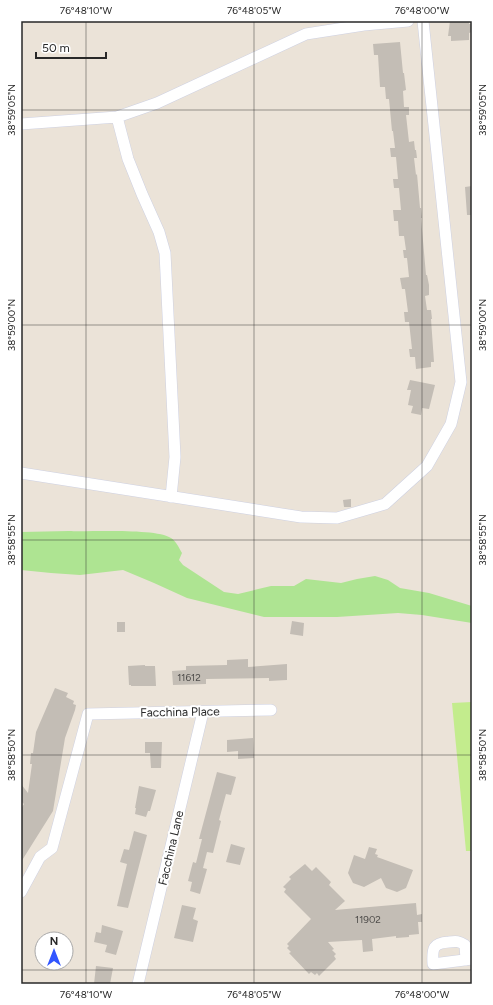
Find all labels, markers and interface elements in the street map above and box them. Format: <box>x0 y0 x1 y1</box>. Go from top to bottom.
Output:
text: 76°48'10"W <box>60 4 113 17</box>
text: 76°48'05"W <box>227 4 281 17</box>
text: 76°48'00"W <box>395 4 450 17</box>
scale bar <box>36 34 106 60</box>
text: 50 m <box>42 41 70 55</box>
text: 38°59'05"N <box>5 84 18 136</box>
text: 38°59'05"N <box>476 84 489 136</box>
text: 38°59'00"N <box>5 299 18 351</box>
text: 38°59'00"N <box>476 299 489 351</box>
text: 38°58'55"N <box>5 514 18 566</box>
text: 38°58'55"N <box>476 514 489 566</box>
house number: 11612 <box>177 671 201 684</box>
street label: Facchina Place <box>140 704 220 720</box>
text: 38°58'50"N <box>5 729 18 781</box>
text: 38°58'50"N <box>476 729 489 781</box>
street label: Facchina Lane <box>156 809 187 887</box>
house number: 11902 <box>355 913 381 926</box>
north arrow <box>34 931 74 971</box>
text: N <box>50 935 58 948</box>
text: 76°48'10"W <box>60 988 113 1001</box>
text: 76°48'05"W <box>227 988 281 1001</box>
text: 76°48'00"W <box>395 988 450 1001</box>

